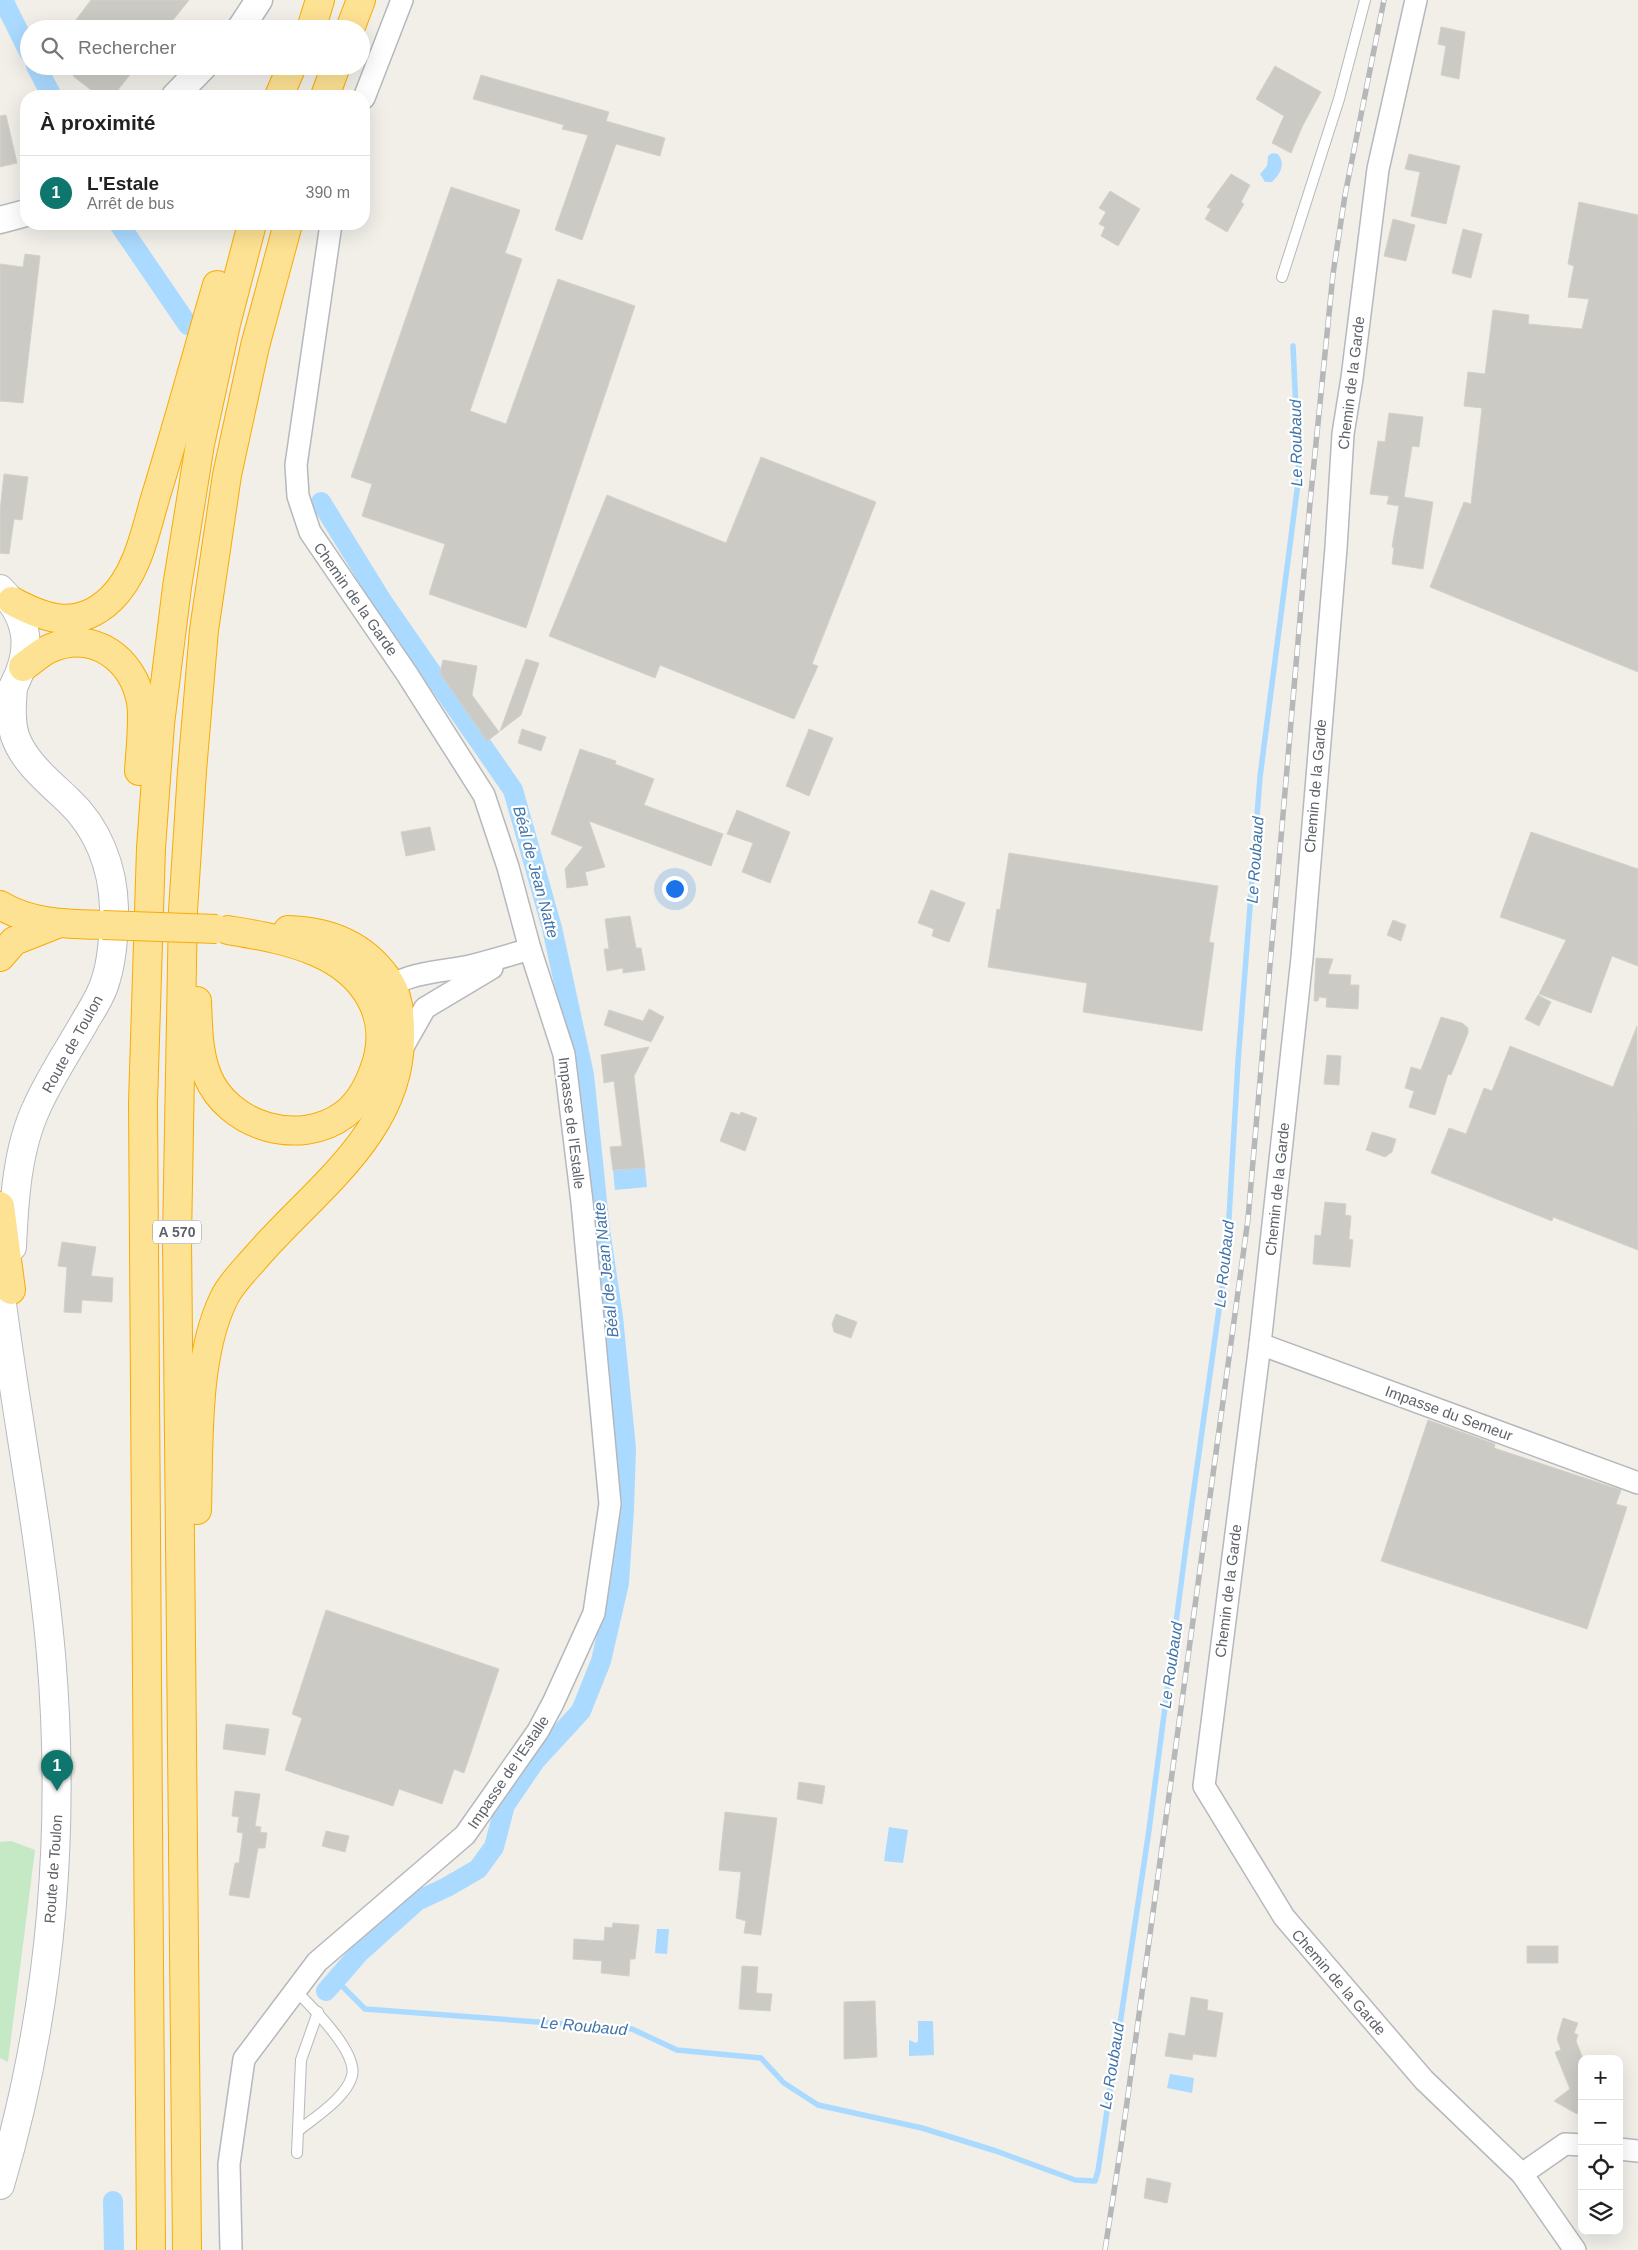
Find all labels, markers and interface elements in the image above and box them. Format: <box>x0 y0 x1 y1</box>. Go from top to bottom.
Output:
search box <box>20 20 370 75</box>
icon: search <box>38 34 66 62</box>
text: Rechercher <box>78 37 176 58</box>
text: À proximité <box>40 111 156 134</box>
text: L'Estale <box>87 173 159 194</box>
text: 1 <box>52 184 60 201</box>
text: 390 m <box>306 184 350 201</box>
text: Arrêt de bus <box>87 195 174 212</box>
street label: Chemin de la Garde <box>1334 315 1368 451</box>
water label: Le Roubaud <box>1287 398 1305 487</box>
street label: Chemin de la Garde <box>311 539 401 659</box>
street label: Chemin de la Garde <box>1301 718 1329 854</box>
water label: Béal de Jean Natte <box>510 804 562 940</box>
water label: Le Roubaud <box>1243 815 1267 904</box>
your location <box>662 876 688 902</box>
street label: Route de Toulon <box>38 992 106 1096</box>
street label: Impasse de l'Estalle <box>555 1056 589 1190</box>
street label: Chemin de la Garde <box>1262 1121 1292 1257</box>
water label: Béal de Jean Natte <box>590 1201 622 1339</box>
water label: Le Roubaud <box>1211 1219 1237 1308</box>
road number: A 570 <box>153 1220 201 1244</box>
street label: Impasse du Semeur <box>1383 1382 1515 1444</box>
street label: Chemin de la Garde <box>1211 1523 1245 1659</box>
water label: Le Roubaud <box>1157 1620 1186 1709</box>
street label: Impasse de l'Estalle <box>464 1712 552 1832</box>
pin: 1 <box>41 1750 73 1791</box>
street label: Route de Toulon <box>41 1814 65 1924</box>
street label: Chemin de la Garde <box>1289 1926 1389 2038</box>
water label: Le Roubaud <box>540 2014 629 2038</box>
water label: Le Roubaud <box>1097 2021 1127 2110</box>
map controls <box>1578 2055 1623 2235</box>
button: + <box>1578 2055 1623 2100</box>
button: − <box>1578 2100 1623 2145</box>
button: locate <box>1578 2145 1623 2190</box>
button: layers <box>1578 2190 1623 2235</box>

